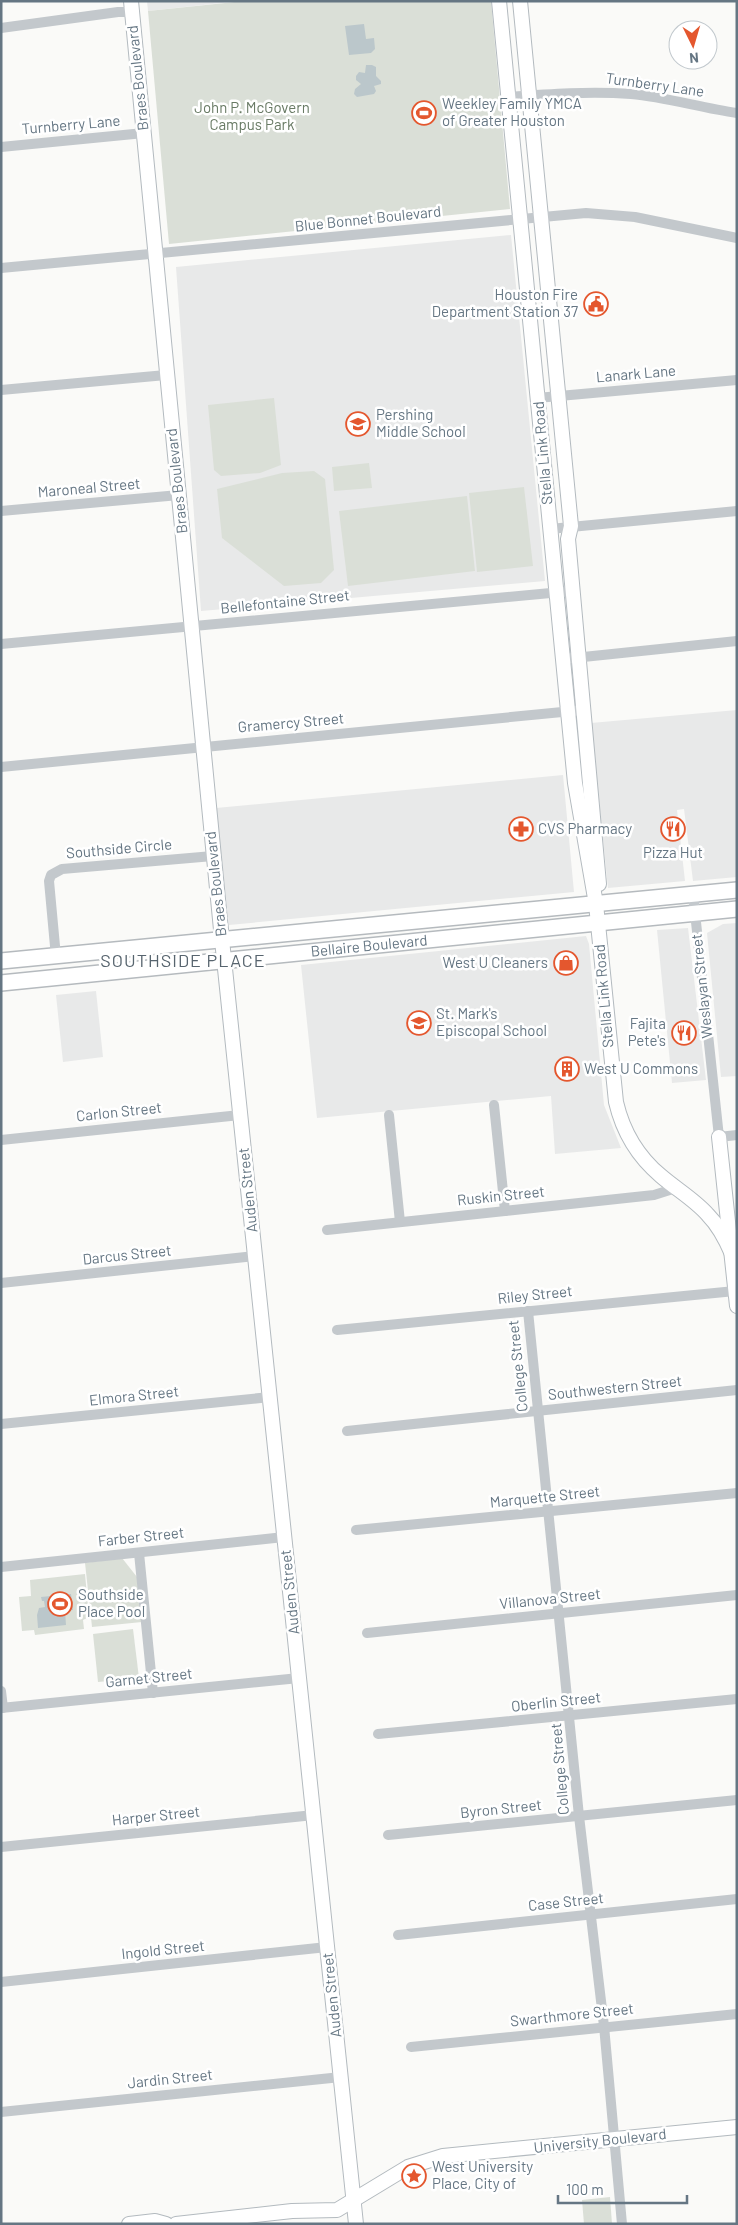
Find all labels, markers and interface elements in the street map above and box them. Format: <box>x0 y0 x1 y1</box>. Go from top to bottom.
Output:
north arrow <box>668 20 718 70</box>
street label: Braes Boulevard <box>123 25 151 132</box>
text: N <box>689 50 700 67</box>
street label: Turnberry Lane <box>605 68 705 100</box>
place label: Weekley Family YMCA of Greater Houston <box>442 94 582 129</box>
park label: John P. McGovern Campus Park <box>194 98 310 133</box>
sports icon: Weekley Family YMCA of Greater Houston <box>411 100 437 126</box>
street label: Turnberry Lane <box>21 111 121 137</box>
street label: Blue Bonnet Boulevard <box>294 201 442 235</box>
place label: Houston Fire Department Station 37 <box>432 285 578 320</box>
public building icon: Houston Fire Department Station 37 <box>583 291 609 317</box>
street label: Lanark Lane <box>595 361 677 385</box>
street label: Stella Link Road <box>529 401 555 506</box>
place label: Pershing Middle School <box>376 405 466 440</box>
school or university icon: Pershing Middle School <box>345 411 371 437</box>
street label: Braes Boulevard <box>162 428 190 535</box>
street label: Maroneal Street <box>37 474 141 500</box>
street label: Bellefontaine Street <box>219 585 350 617</box>
street label: Gramercy Street <box>237 708 345 736</box>
pharmacy icon: CVS Pharmacy <box>508 816 534 842</box>
restaurant icon: Pizza Hut <box>660 816 686 842</box>
place label: CVS Pharmacy <box>538 819 632 837</box>
street label: Braes Boulevard <box>201 831 229 938</box>
street label: Southside Circle <box>65 834 173 862</box>
place label: Pizza Hut <box>643 843 703 861</box>
street label: Bellaire Boulevard <box>310 930 428 960</box>
street label: Weslayan Street <box>687 933 715 1039</box>
street label: Stella Link Road <box>590 944 616 1049</box>
district label: SOUTHSIDE PLACE <box>100 949 266 971</box>
shop icon: West U Cleaners <box>553 950 579 976</box>
place label: West U Cleaners <box>443 953 548 971</box>
place label: St. Mark's Episcopal School <box>436 1004 547 1039</box>
school or university icon: St. Mark's Episcopal School <box>406 1010 432 1036</box>
place label: Fajita Pete's <box>628 1014 666 1049</box>
restaurant icon: Fajita Pete's <box>671 1020 697 1046</box>
building icon: West U Commons <box>554 1056 580 1082</box>
place label: West U Commons <box>584 1059 698 1077</box>
street label: Carlon Street <box>75 1098 162 1124</box>
street label: Auden Street <box>234 1147 260 1233</box>
street label: Ruskin Street <box>456 1181 546 1209</box>
street label: Darcus Street <box>82 1240 172 1268</box>
street label: Riley Street <box>497 1281 573 1307</box>
street label: College Street <box>503 1319 531 1413</box>
street label: Southwestern Street <box>547 1371 683 1403</box>
street label: Elmora Street <box>88 1381 180 1409</box>
street label: Marquette Street <box>489 1481 601 1511</box>
street label: Farber Street <box>97 1523 185 1549</box>
street label: Auden Street <box>276 1549 302 1635</box>
street label: Villanova Street <box>498 1584 601 1612</box>
place label: Southside Place Pool <box>78 1585 145 1620</box>
sports icon: Southside Place Pool <box>47 1591 73 1617</box>
street label: Garnet Street <box>104 1663 193 1691</box>
street label: Oberlin Street <box>510 1687 602 1715</box>
street label: College Street <box>546 1722 572 1816</box>
street label: Byron Street <box>459 1795 543 1821</box>
street label: Harper Street <box>111 1801 201 1829</box>
street label: Case Street <box>527 1888 605 1914</box>
street label: Ingold Street <box>120 1936 205 1962</box>
street label: Auden Street <box>318 1952 344 2038</box>
street label: Swarthmore Street <box>509 1999 635 2029</box>
street label: Jardin Street <box>126 2065 213 2091</box>
street label: University Boulevard <box>533 2124 667 2156</box>
place label: West University Place, City of <box>432 2157 533 2192</box>
place icon: West University Place, City of <box>401 2163 427 2189</box>
scale bar <box>558 2172 687 2204</box>
text: 100 m <box>566 2180 604 2198</box>

